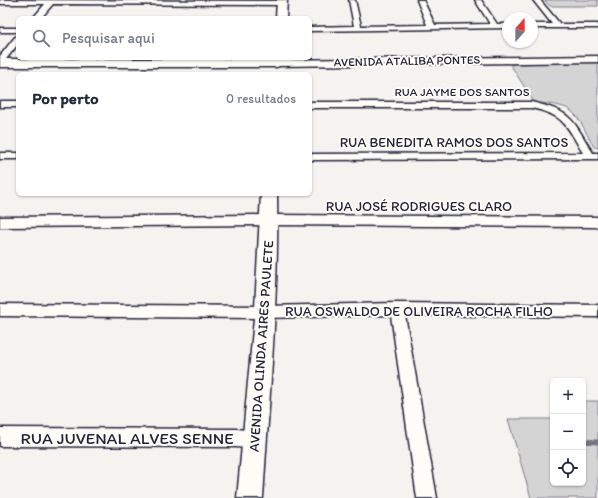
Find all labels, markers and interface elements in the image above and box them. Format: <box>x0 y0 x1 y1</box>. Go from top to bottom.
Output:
north arrow <box>502 12 538 48</box>
search box <box>16 16 312 60</box>
icon: search <box>30 27 52 49</box>
text: Pesquisar aqui <box>62 29 155 47</box>
street label: AVENIDA ATALIBA PONTES <box>334 53 481 69</box>
street label: RUA JAYME DOS SANTOS <box>395 85 530 99</box>
text: Por perto <box>32 88 99 108</box>
text: 0 resultados <box>226 91 296 106</box>
street label: RUA BENEDITA RAMOS DOS SANTOS <box>340 134 568 151</box>
street label: RUA JOSÉ RODRIGUES CLARO <box>326 198 512 215</box>
street label: AVENIDA OLINDA AIRES PAULETE <box>246 239 277 452</box>
street label: RUA OSWALDO DE OLIVEIRA ROCHA FILHO <box>285 303 553 320</box>
map controls <box>550 378 586 486</box>
button: + <box>550 378 586 414</box>
button: − <box>550 414 586 450</box>
street label: RUA JUVENAL ALVES SENNE <box>20 428 234 448</box>
button: locate <box>550 450 586 486</box>

